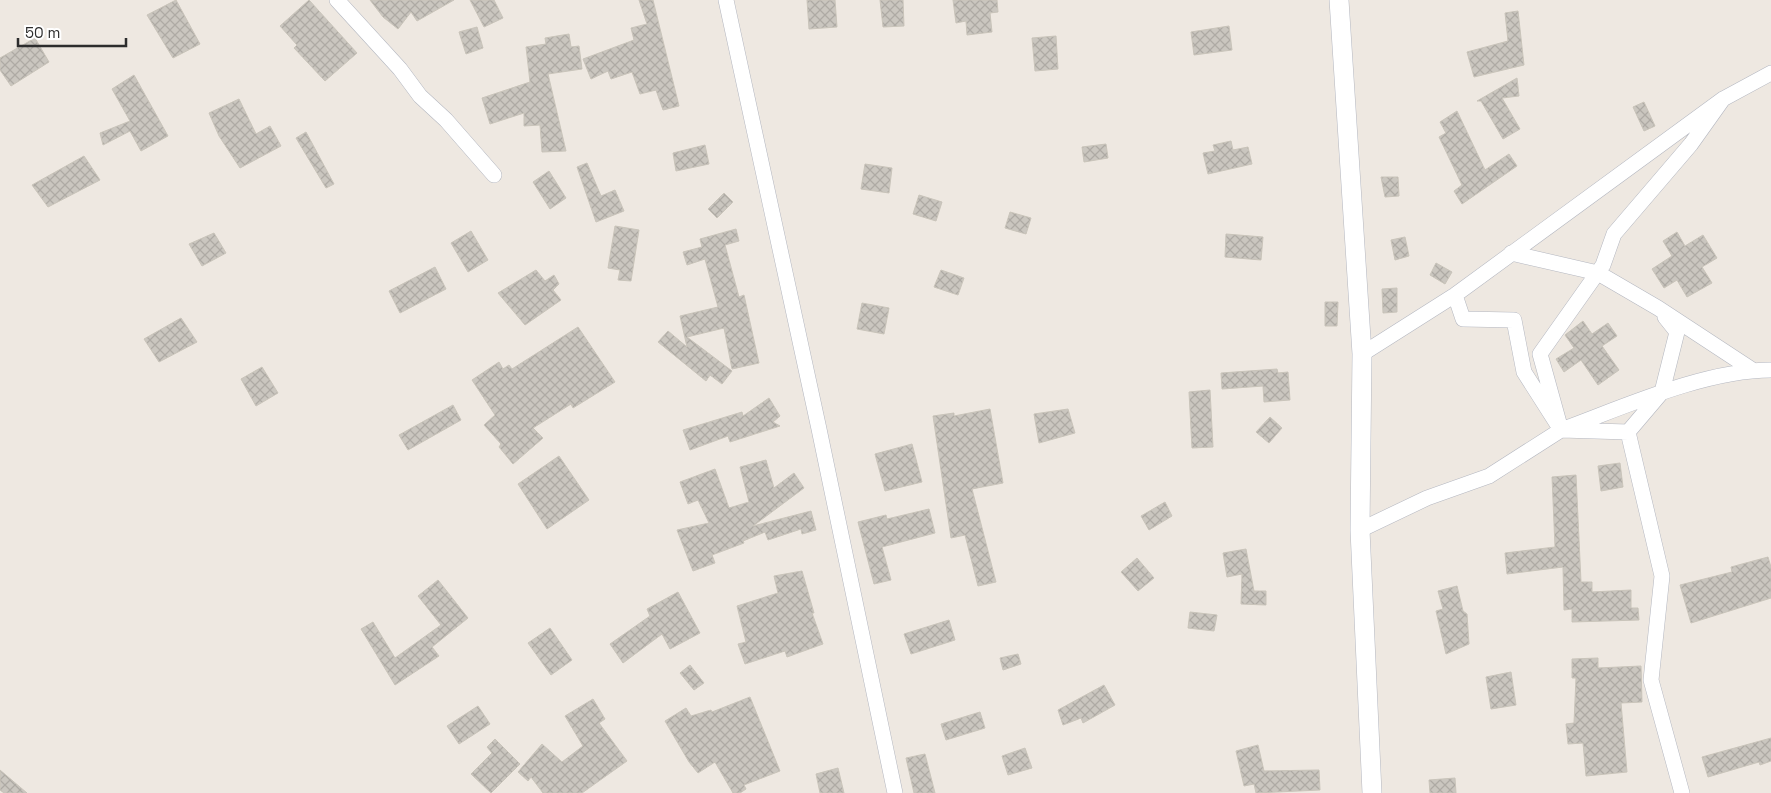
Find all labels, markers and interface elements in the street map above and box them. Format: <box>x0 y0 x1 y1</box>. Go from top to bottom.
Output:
scale bar <box>18 15 125 47</box>
text: 50 m <box>25 23 60 42</box>

